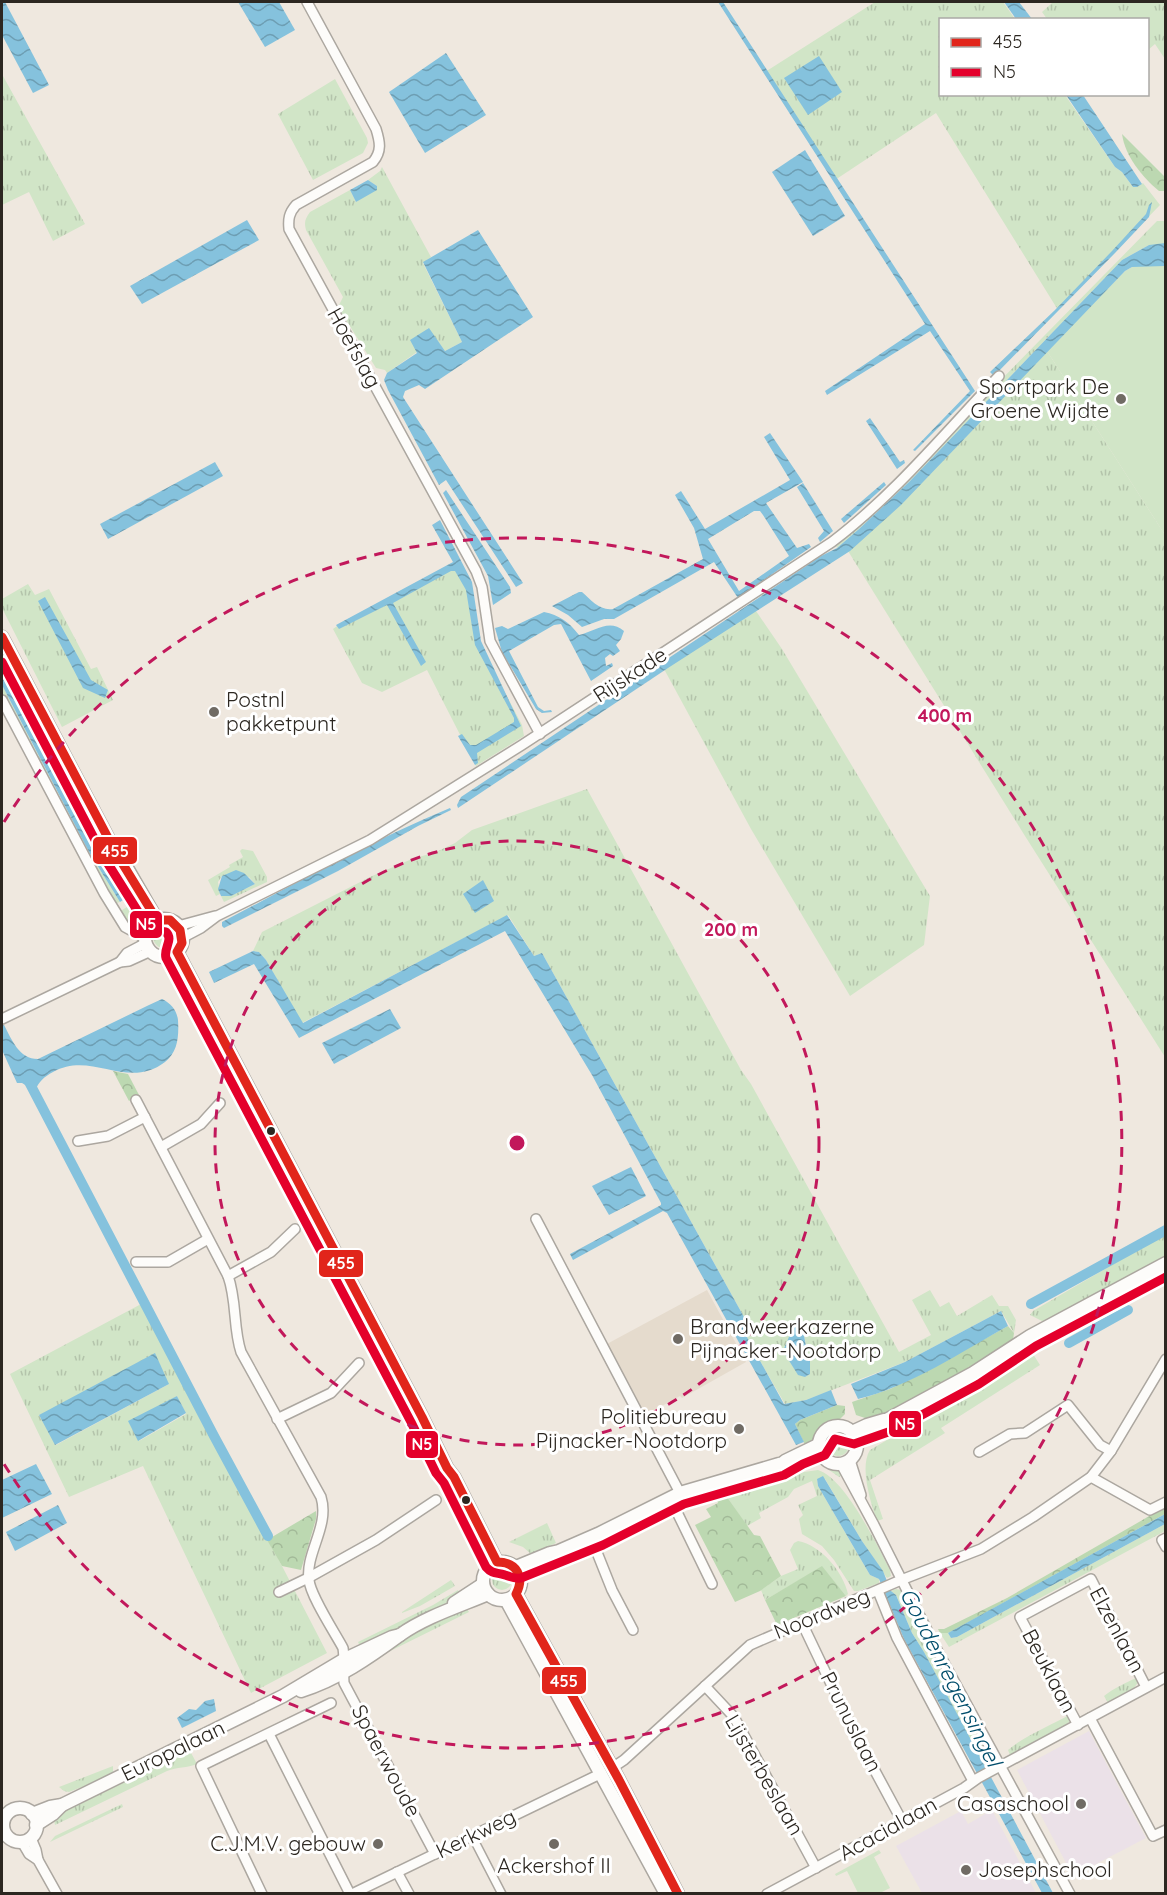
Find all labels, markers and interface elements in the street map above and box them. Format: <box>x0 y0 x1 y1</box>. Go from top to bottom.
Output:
legend <box>939 18 1149 96</box>
text: 455 <box>993 30 1022 53</box>
text: N5 <box>993 60 1016 83</box>
street label: Hoefslag <box>322 303 388 392</box>
place label: Sportpark De Groene Wijdte <box>970 373 1109 423</box>
marker: Sportpark De Groene Wijdte <box>1114 392 1128 406</box>
street label: Rijskade <box>588 641 671 708</box>
place label: Postnl pakketpunt <box>226 686 336 736</box>
text: 400 m <box>918 704 972 727</box>
marker: Postnl pakketpunt <box>207 705 221 719</box>
line badge: 455 <box>92 836 138 865</box>
text: 455 <box>101 841 129 861</box>
line badge: N5 <box>129 910 163 939</box>
text: N5 <box>136 914 156 934</box>
text: 200 m <box>704 918 758 941</box>
unlabelled marker <box>265 1125 277 1137</box>
centre of rings <box>507 1133 527 1153</box>
line badge: 455 <box>318 1249 364 1278</box>
text: 455 <box>327 1253 355 1273</box>
place label: Brandweerkazerne Pijnacker-Nootdorp <box>690 1313 881 1363</box>
marker: Brandweerkazerne Pijnacker-Nootdorp <box>671 1332 685 1346</box>
place label: Politiebureau Pijnacker-Nootdorp <box>536 1403 727 1453</box>
line badge: N5 <box>888 1410 922 1438</box>
text: N5 <box>895 1414 915 1434</box>
marker: Politiebureau Pijnacker-Nootdorp <box>732 1422 746 1436</box>
line badge: N5 <box>405 1430 439 1459</box>
text: N5 <box>412 1434 432 1454</box>
unlabelled marker <box>460 1494 472 1506</box>
street label: Noordweg <box>770 1582 874 1644</box>
street label: Elzenlaan <box>1085 1582 1151 1677</box>
water label: Goudenregensingel <box>894 1583 1009 1774</box>
street label: Beuklaan <box>1017 1624 1083 1717</box>
line badge: 455 <box>541 1666 587 1695</box>
street label: Prunuslaan <box>816 1667 888 1776</box>
text: 455 <box>550 1671 578 1691</box>
street label: Spaerwoude <box>346 1700 427 1821</box>
street label: Lijsterbeslaan <box>720 1709 810 1840</box>
street label: Europalaan <box>117 1714 229 1786</box>
place label: Casaschool <box>957 1790 1069 1816</box>
street label: Acacialaan <box>834 1791 941 1866</box>
marker: Casaschool <box>1074 1797 1088 1811</box>
street label: Kerkweg <box>431 1803 520 1864</box>
place label: C.J.M.V. gebouw <box>210 1830 366 1856</box>
marker: C.J.M.V. gebouw <box>371 1837 385 1851</box>
marker: Ackershof II <box>547 1837 561 1851</box>
place label: Ackershof II <box>497 1852 611 1878</box>
place label: Josephschool <box>978 1856 1112 1882</box>
marker: Josephschool <box>959 1863 973 1877</box>

